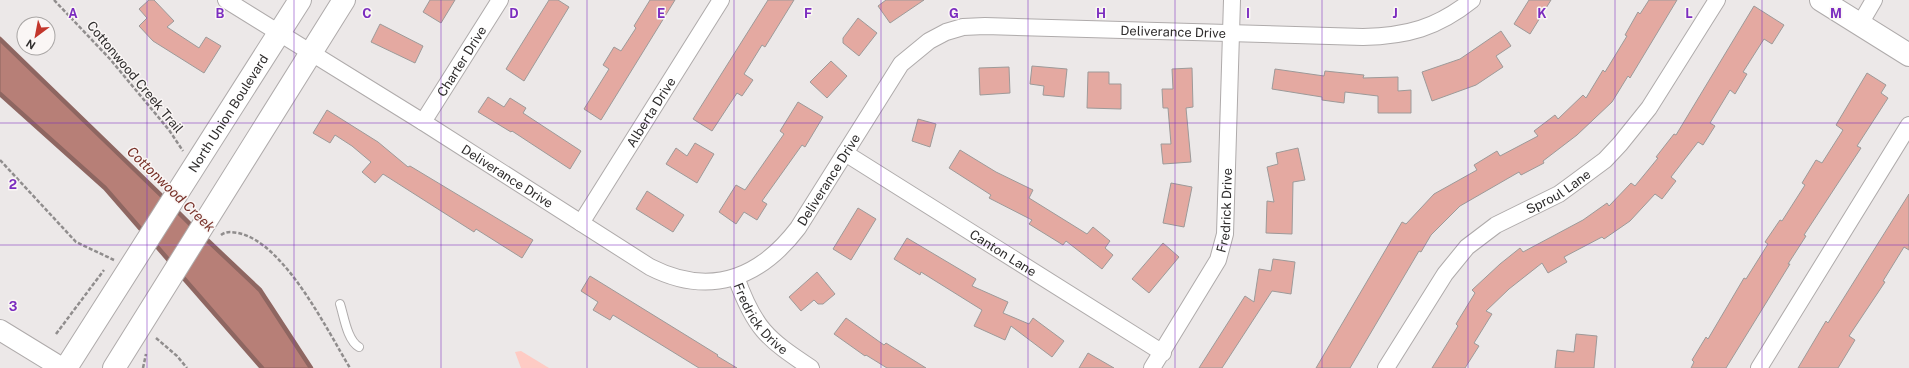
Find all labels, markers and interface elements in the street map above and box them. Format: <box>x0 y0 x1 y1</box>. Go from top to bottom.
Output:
text: A <box>68 6 78 21</box>
text: B <box>216 6 225 21</box>
text: C <box>362 6 372 21</box>
text: D <box>509 6 519 21</box>
text: E <box>657 6 665 21</box>
text: F <box>804 6 812 21</box>
text: G <box>949 6 959 21</box>
text: H <box>1096 6 1106 21</box>
text: I <box>1246 6 1250 21</box>
text: J <box>1392 6 1398 21</box>
text: K <box>1537 6 1547 21</box>
text: L <box>1685 6 1693 21</box>
text: M <box>1830 6 1842 21</box>
north arrow <box>16 16 56 56</box>
street label: Cottonwood Creek Trail <box>84 18 186 136</box>
street label: Deliverance Drive <box>1120 22 1226 41</box>
street label: Charter Drive <box>434 23 489 99</box>
text: N <box>24 37 38 52</box>
street label: North Union Boulevard <box>185 52 271 175</box>
street label: Alberta Drive <box>623 74 678 150</box>
street label: Deliverance Drive <box>794 131 863 228</box>
street label: Deliverance Drive <box>459 141 556 211</box>
water label: Cottonwood Creek <box>124 143 218 235</box>
street label: Sproul Lane <box>1523 166 1593 217</box>
street label: Fredrick Drive <box>1213 168 1234 254</box>
text: 2 <box>9 177 17 192</box>
street label: Canton Lane <box>967 226 1039 279</box>
street label: Fredrick Drive <box>731 281 791 357</box>
text: 3 <box>9 299 18 314</box>

